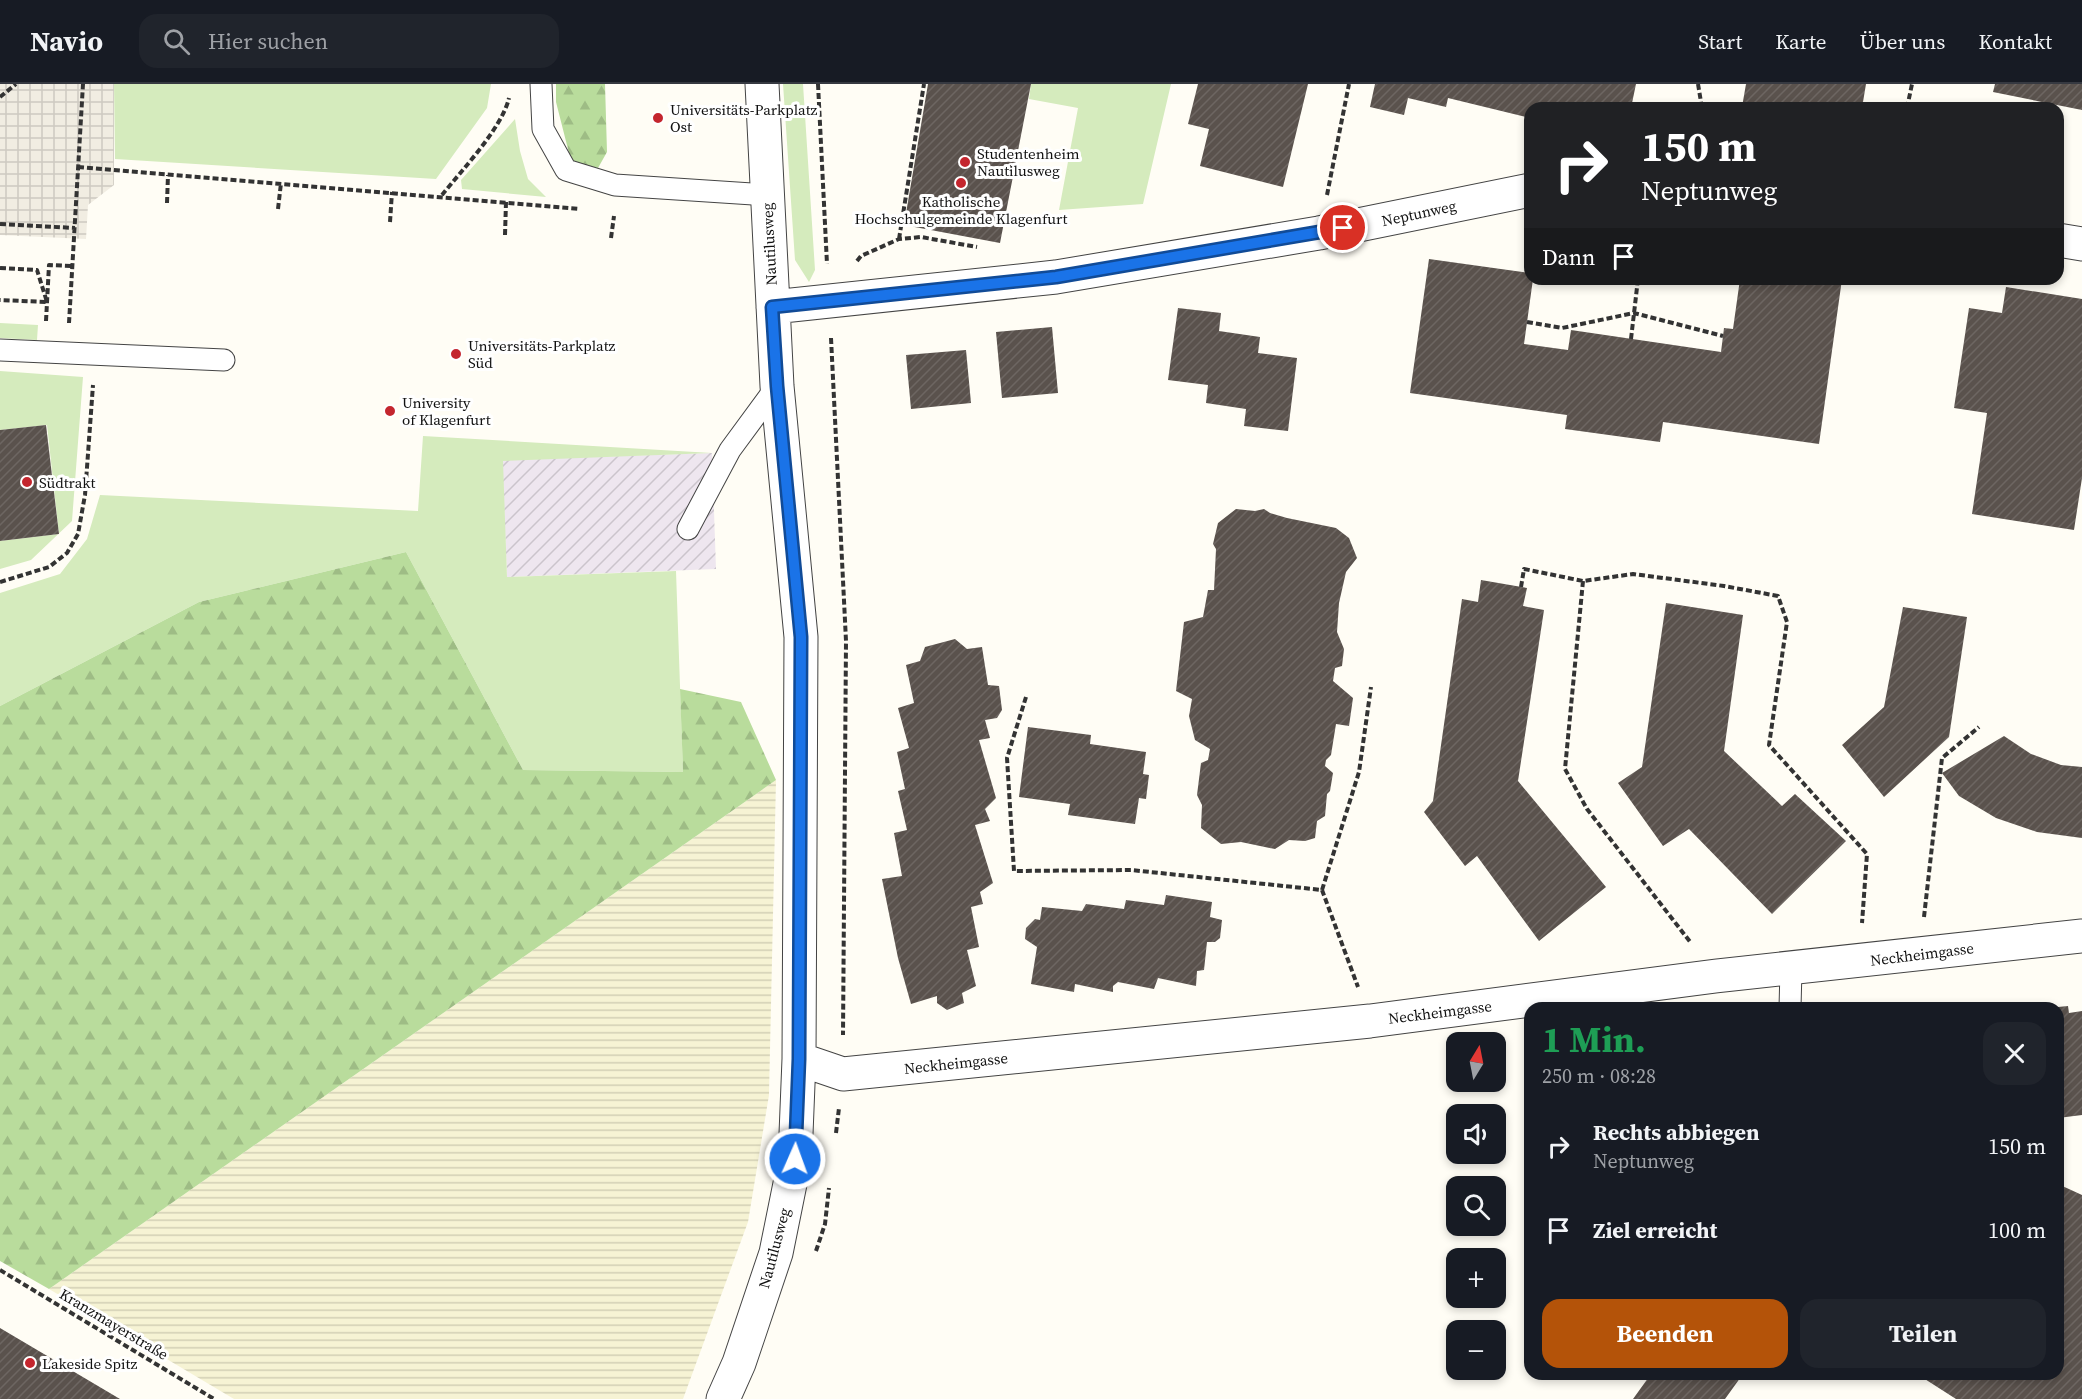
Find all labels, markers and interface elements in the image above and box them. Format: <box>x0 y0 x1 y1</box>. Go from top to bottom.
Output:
search box <box>139 14 559 68</box>
text: Navio <box>30 22 103 60</box>
icon: search <box>160 25 193 58</box>
text: Hier suchen <box>208 26 328 56</box>
text: Start <box>1698 27 1742 56</box>
text: Karte <box>1775 27 1826 56</box>
text: Über uns <box>1859 27 1945 56</box>
text: Kontakt <box>1978 27 2052 56</box>
place label: Universitäts-Parkplatz Ost <box>670 99 818 137</box>
marker: Universitäts-Parkplatz Ost <box>651 111 665 125</box>
text: 150 m <box>1641 117 1756 175</box>
icon: right <box>1542 126 1620 204</box>
place label: Studentenheim Nautilusweg <box>977 143 1080 181</box>
marker: Studentenheim Nautilusweg <box>958 155 972 169</box>
text: Neptunweg <box>1641 172 1777 209</box>
marker: Katholische Hochschulgemeinde Klagenfurt <box>954 176 968 190</box>
place label: Katholische Hochschulgemeinde Klagenfurt <box>855 191 1068 229</box>
street label: Neptunweg <box>1380 195 1458 231</box>
street label: Nautilusweg <box>756 202 782 286</box>
pin <box>1317 202 1368 253</box>
icon: arrive <box>1326 211 1359 244</box>
icon: arrive <box>1607 240 1640 273</box>
text: Dann <box>1542 242 1595 272</box>
place label: Universitäts-Parkplatz Süd <box>468 335 616 373</box>
marker: Universitäts-Parkplatz Süd <box>449 347 463 361</box>
place label: University of Klagenfurt <box>402 392 491 430</box>
marker: University of Klagenfurt <box>383 404 397 418</box>
place label: Südtrakt <box>39 472 96 493</box>
marker: Südtrakt <box>20 475 34 489</box>
street label: Neckheimgasse <box>1869 937 1975 971</box>
street label: Neckheimgasse <box>1387 995 1493 1029</box>
text: 1 Min. <box>1542 1015 1646 1064</box>
button: close <box>1983 1022 2046 1085</box>
north arrow <box>1446 1032 1506 1092</box>
map controls <box>1446 1032 1506 1380</box>
street label: Neckheimgasse <box>903 1047 1009 1079</box>
text: 250 m · 08:28 <box>1542 1062 1656 1090</box>
button: sound <box>1446 1104 1506 1164</box>
text: Rechts abbiegen <box>1593 1117 1760 1147</box>
position arrow <box>763 1127 827 1191</box>
icon: right <box>1542 1130 1575 1163</box>
text: 150 m <box>1988 1131 2046 1161</box>
text: Neptunweg <box>1593 1147 1694 1175</box>
button: search <box>1446 1176 1506 1236</box>
street label: Nautilusweg <box>753 1205 795 1291</box>
icon: arrive <box>1542 1214 1575 1247</box>
text: Ziel erreicht <box>1593 1215 1717 1245</box>
text: 100 m <box>1988 1215 2046 1245</box>
button: + <box>1446 1248 1506 1308</box>
street label: Kranzmayerstraße <box>56 1283 173 1365</box>
button: Beenden <box>1542 1299 1788 1368</box>
button: Teilen <box>1800 1299 2046 1368</box>
button: − <box>1446 1320 1506 1380</box>
place label: Lakeside Spitz <box>42 1353 137 1374</box>
marker: Lakeside Spitz <box>23 1356 37 1370</box>

